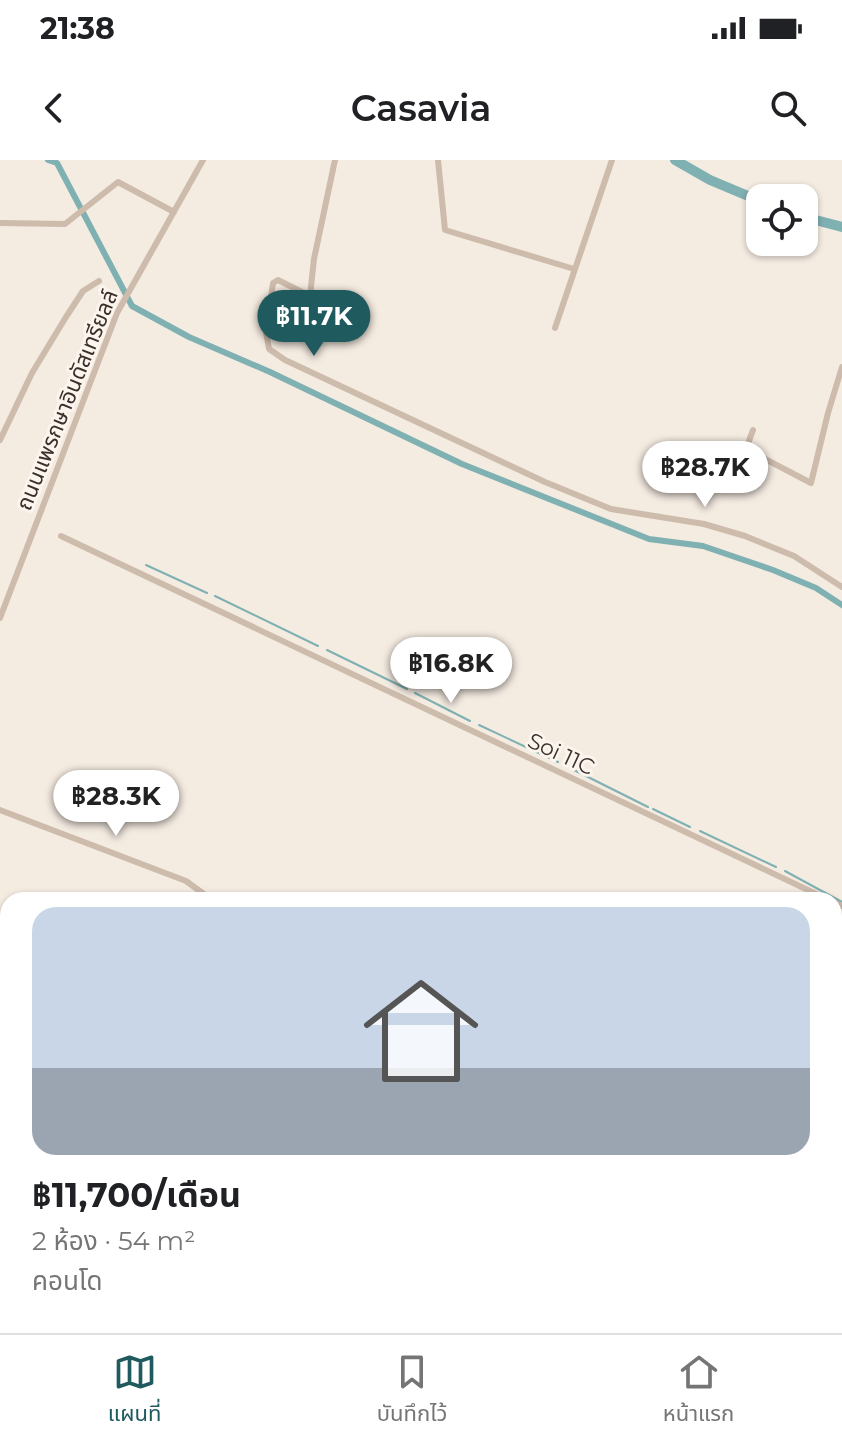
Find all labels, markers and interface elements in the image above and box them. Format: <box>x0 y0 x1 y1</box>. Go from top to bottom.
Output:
text: 21:38 <box>40 10 115 47</box>
icon: back <box>32 86 76 130</box>
text: Casavia <box>351 86 491 130</box>
icon: search <box>766 86 810 130</box>
map controls <box>746 184 818 256</box>
button: locate <box>746 184 818 256</box>
street label: ถนนแพรกษาอินดัสเทรียลล์ <box>10 286 124 514</box>
pin: ฿11.7K <box>249 290 379 358</box>
text: ฿11.7K <box>275 300 353 332</box>
pin: ฿28.7K <box>640 441 770 509</box>
text: ฿28.7K <box>660 451 750 483</box>
pin: ฿16.8K <box>386 637 516 705</box>
text: ฿16.8K <box>408 647 494 679</box>
street label: Soi 11C <box>523 727 599 781</box>
pin: ฿28.3K <box>51 770 181 838</box>
text: ฿28.3K <box>71 780 161 812</box>
icon: home <box>349 959 493 1103</box>
text: ฿11,700/เดือน <box>32 1174 241 1216</box>
text: 2 ห้อง · 54 m² <box>32 1225 195 1257</box>
text: คอนโด <box>32 1265 103 1297</box>
tab: แผนที่ <box>108 1350 161 1431</box>
tab: บันทึกไว้ <box>377 1350 447 1431</box>
tab: หน้าแรก <box>663 1350 734 1431</box>

